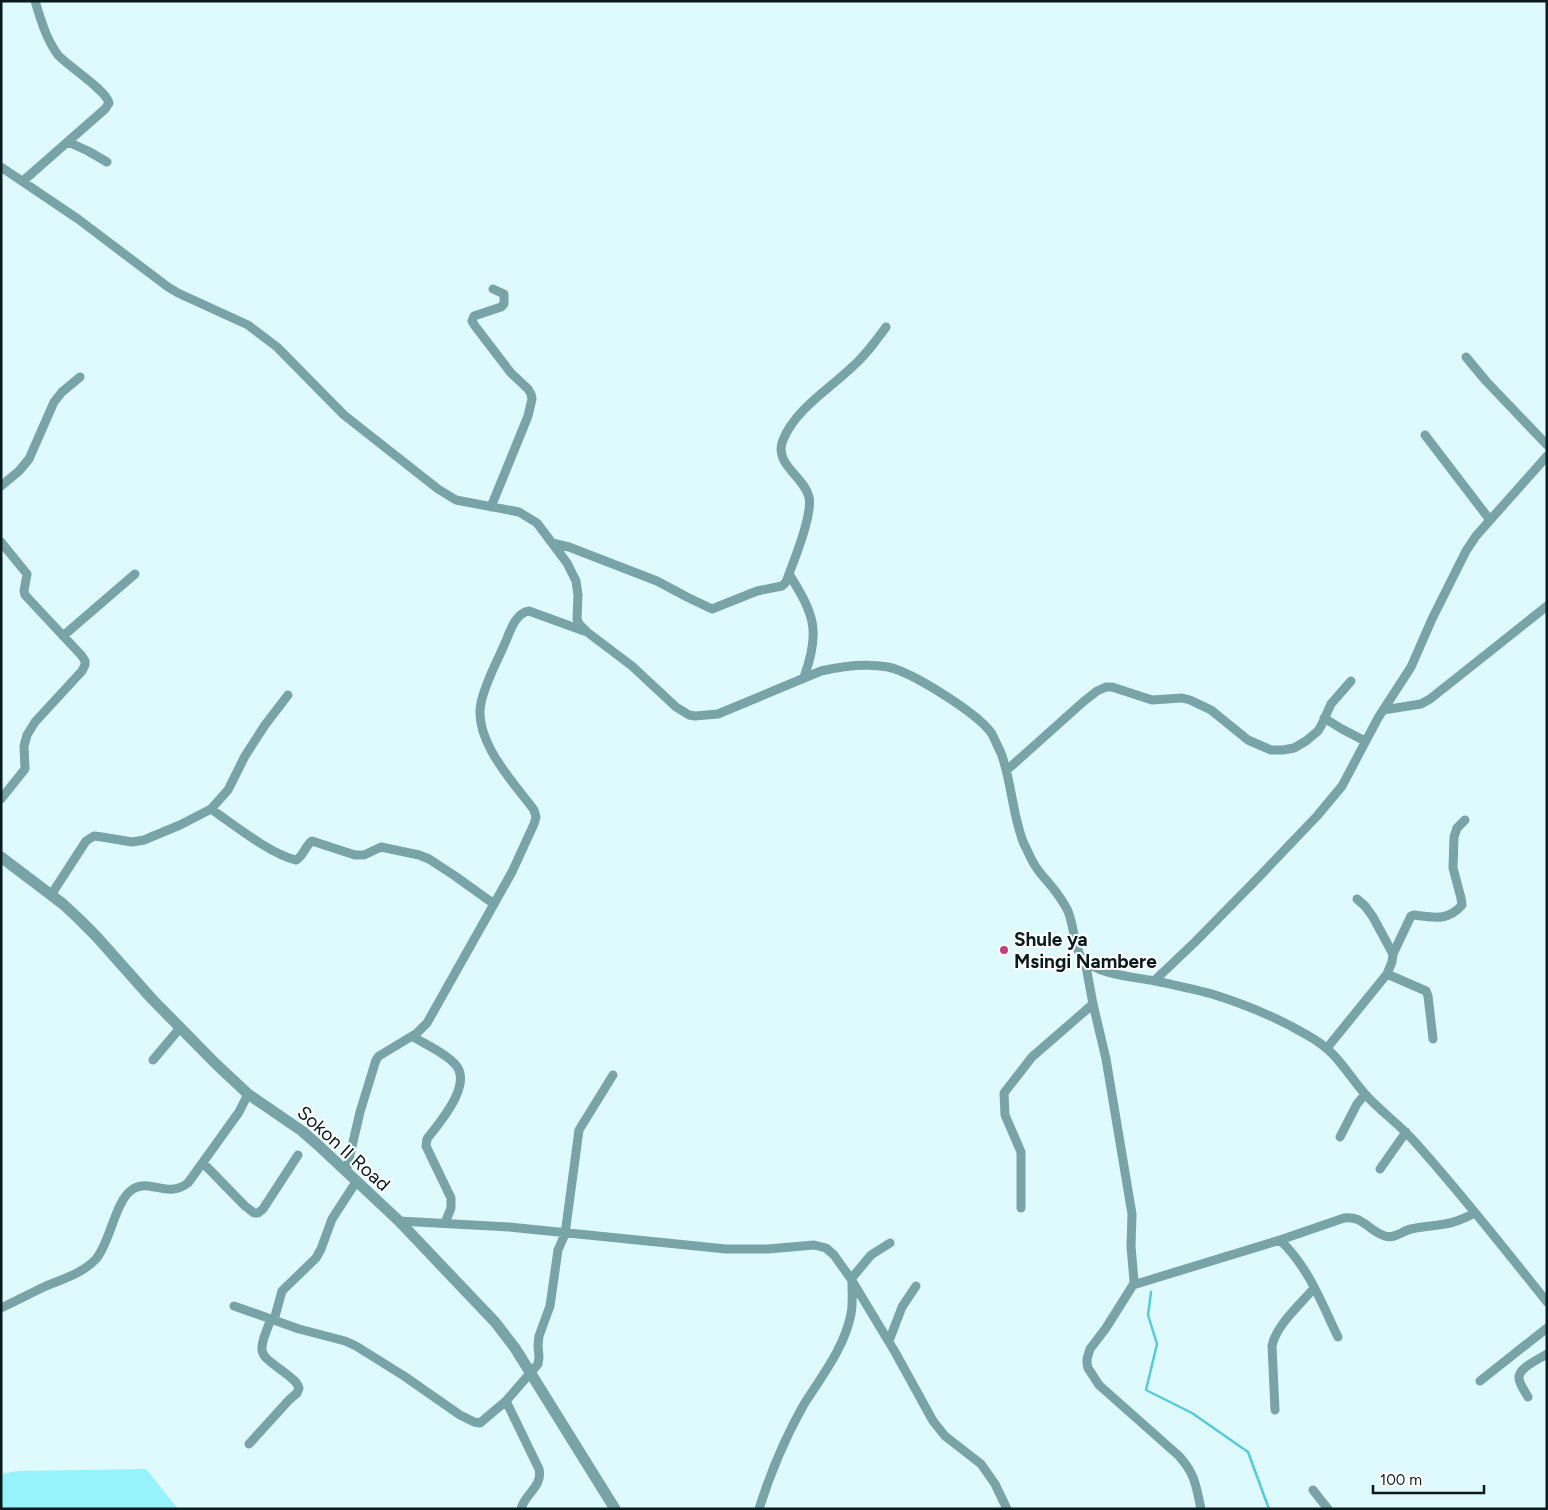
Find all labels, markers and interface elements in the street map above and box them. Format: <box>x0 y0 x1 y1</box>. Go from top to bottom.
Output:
place label: Shule ya Msingi Nambere <box>1014 928 1157 973</box>
marker: Shule ya Msingi Nambere <box>998 944 1010 956</box>
street label: Sokon II Road <box>293 1101 395 1196</box>
scale bar <box>1373 1462 1484 1494</box>
text: 100 m <box>1380 1471 1422 1489</box>

